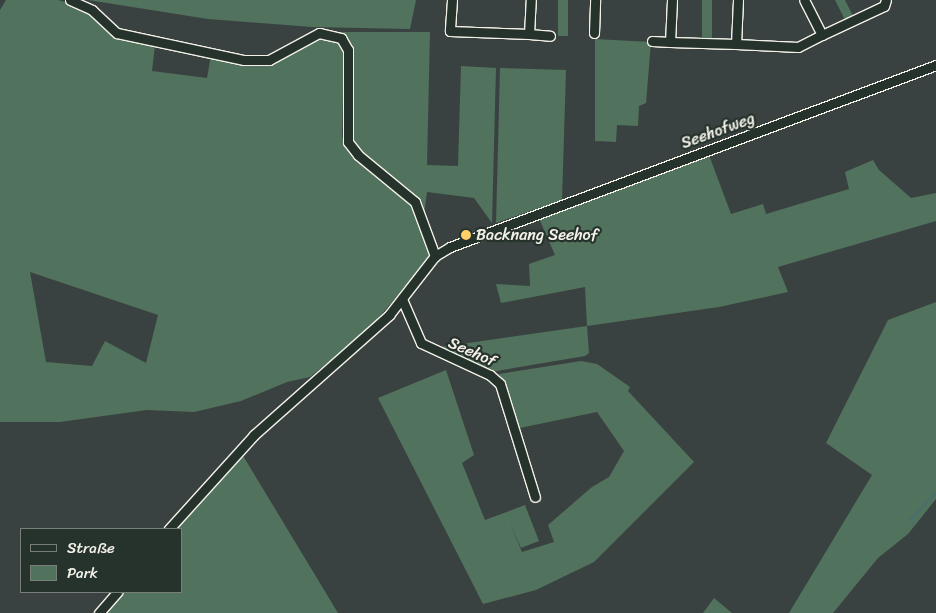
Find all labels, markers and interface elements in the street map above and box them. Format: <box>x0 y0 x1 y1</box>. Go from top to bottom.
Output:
street label: Seehofweg <box>678 109 758 153</box>
place label: Backnang Seehof <box>476 225 598 245</box>
marker: Backnang Seehof <box>460 229 472 241</box>
street label: Seehof <box>445 333 499 371</box>
legend <box>20 528 182 593</box>
text: Straße <box>67 535 115 561</box>
text: Park <box>67 560 98 586</box>

